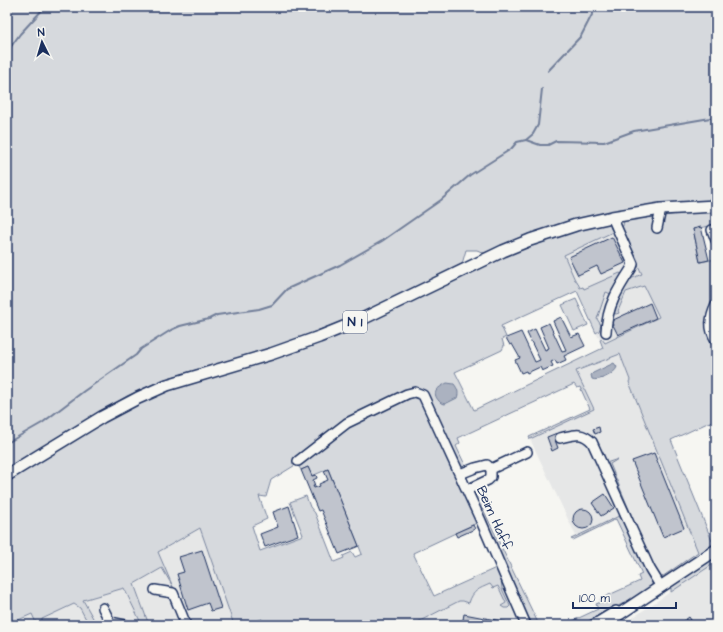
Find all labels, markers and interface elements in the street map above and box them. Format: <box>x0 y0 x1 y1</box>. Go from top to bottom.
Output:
north arrow <box>22 22 62 62</box>
text: N <box>37 25 45 40</box>
road number: N 1 <box>343 311 367 333</box>
street label: Beim Haff <box>471 483 517 554</box>
scale bar <box>573 584 676 610</box>
text: 100 m <box>579 590 610 607</box>

